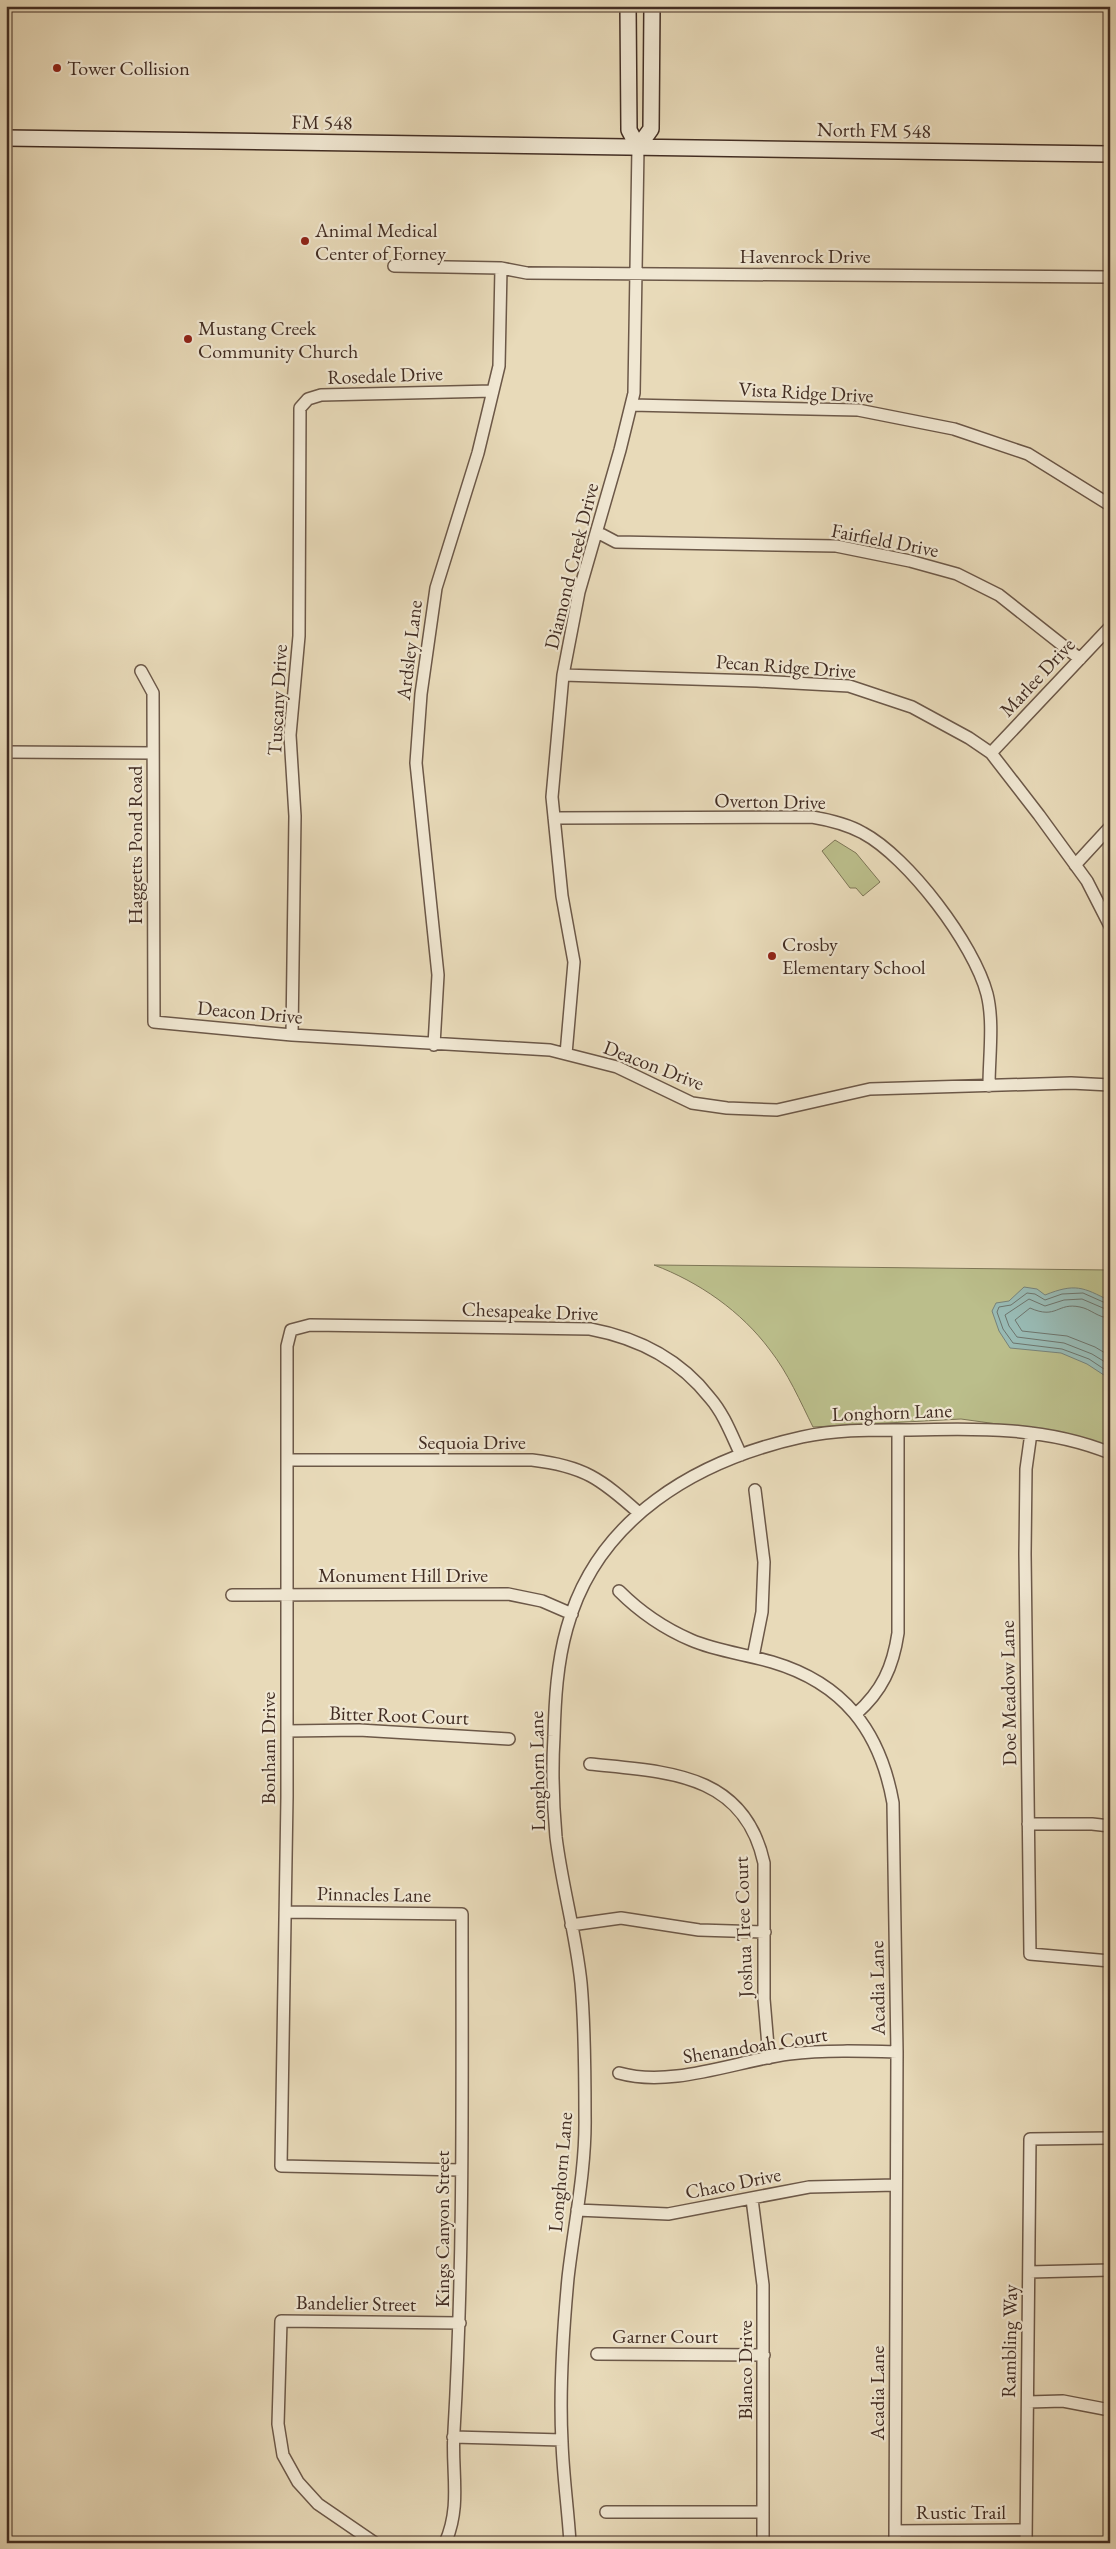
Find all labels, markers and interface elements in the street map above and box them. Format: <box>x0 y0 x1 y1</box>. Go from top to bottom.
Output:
place label: Tower Collision <box>67 55 190 81</box>
marker: Tower Collision <box>51 62 63 74</box>
street label: FM 548 <box>291 108 353 136</box>
street label: North FM 548 <box>817 116 931 144</box>
place label: Animal Medical Center of Forney <box>314 217 446 266</box>
marker: Animal Medical Center of Forney <box>299 235 311 247</box>
street label: Havenrock Drive <box>739 243 871 269</box>
place label: Mustang Creek Community Church <box>198 315 358 364</box>
marker: Mustang Creek Community Church <box>182 333 194 345</box>
street label: Rosedale Drive <box>327 360 443 390</box>
street label: Vista Ridge Drive <box>738 375 874 409</box>
street label: Diamond Creek Drive <box>538 480 604 652</box>
street label: Fairfield Drive <box>829 517 941 563</box>
street label: Ardsley Lane <box>390 598 428 702</box>
street label: Marlee Drive <box>994 632 1080 722</box>
street label: Tuscany Drive <box>261 643 293 756</box>
street label: Pecan Ridge Drive <box>715 648 857 684</box>
street label: Haggetts Pond Road <box>122 765 148 924</box>
street label: Overton Drive <box>714 787 826 815</box>
place label: Crosby Elementary School <box>782 931 926 980</box>
marker: Crosby Elementary School <box>766 950 778 962</box>
street label: Deacon Drive <box>196 994 304 1030</box>
street label: Deacon Drive <box>600 1034 708 1096</box>
street label: Chesapeake Drive <box>461 1296 599 1326</box>
street label: Longhorn Lane <box>831 1397 953 1427</box>
street label: Sequoia Drive <box>418 1429 526 1455</box>
street label: Monument Hill Drive <box>318 1562 488 1588</box>
street label: Doe Meadow Lane <box>994 1620 1022 1766</box>
street label: Bonham Drive <box>255 1691 281 1804</box>
street label: Bitter Root Court <box>329 1700 470 1730</box>
street label: Longhorn Lane <box>523 1710 551 1831</box>
street label: Joshua Tree Court <box>728 1855 759 2000</box>
street label: Pinnacles Lane <box>317 1880 432 1908</box>
street label: Acadia Lane <box>863 1940 891 2037</box>
street label: Shenandoah Court <box>681 2021 830 2069</box>
street label: Longhorn Lane <box>542 2111 578 2233</box>
street label: Kings Canyon Street <box>429 2150 455 2307</box>
street label: Chaco Drive <box>683 2161 783 2205</box>
street label: Rambling Way <box>995 2284 1023 2398</box>
street label: Bandelier Street <box>296 2289 417 2317</box>
street label: Blanco Drive <box>732 2320 758 2420</box>
street label: Garner Court <box>612 2323 719 2349</box>
street label: Acadia Lane <box>864 2345 890 2441</box>
street label: Rustic Trail <box>916 2499 1006 2525</box>

